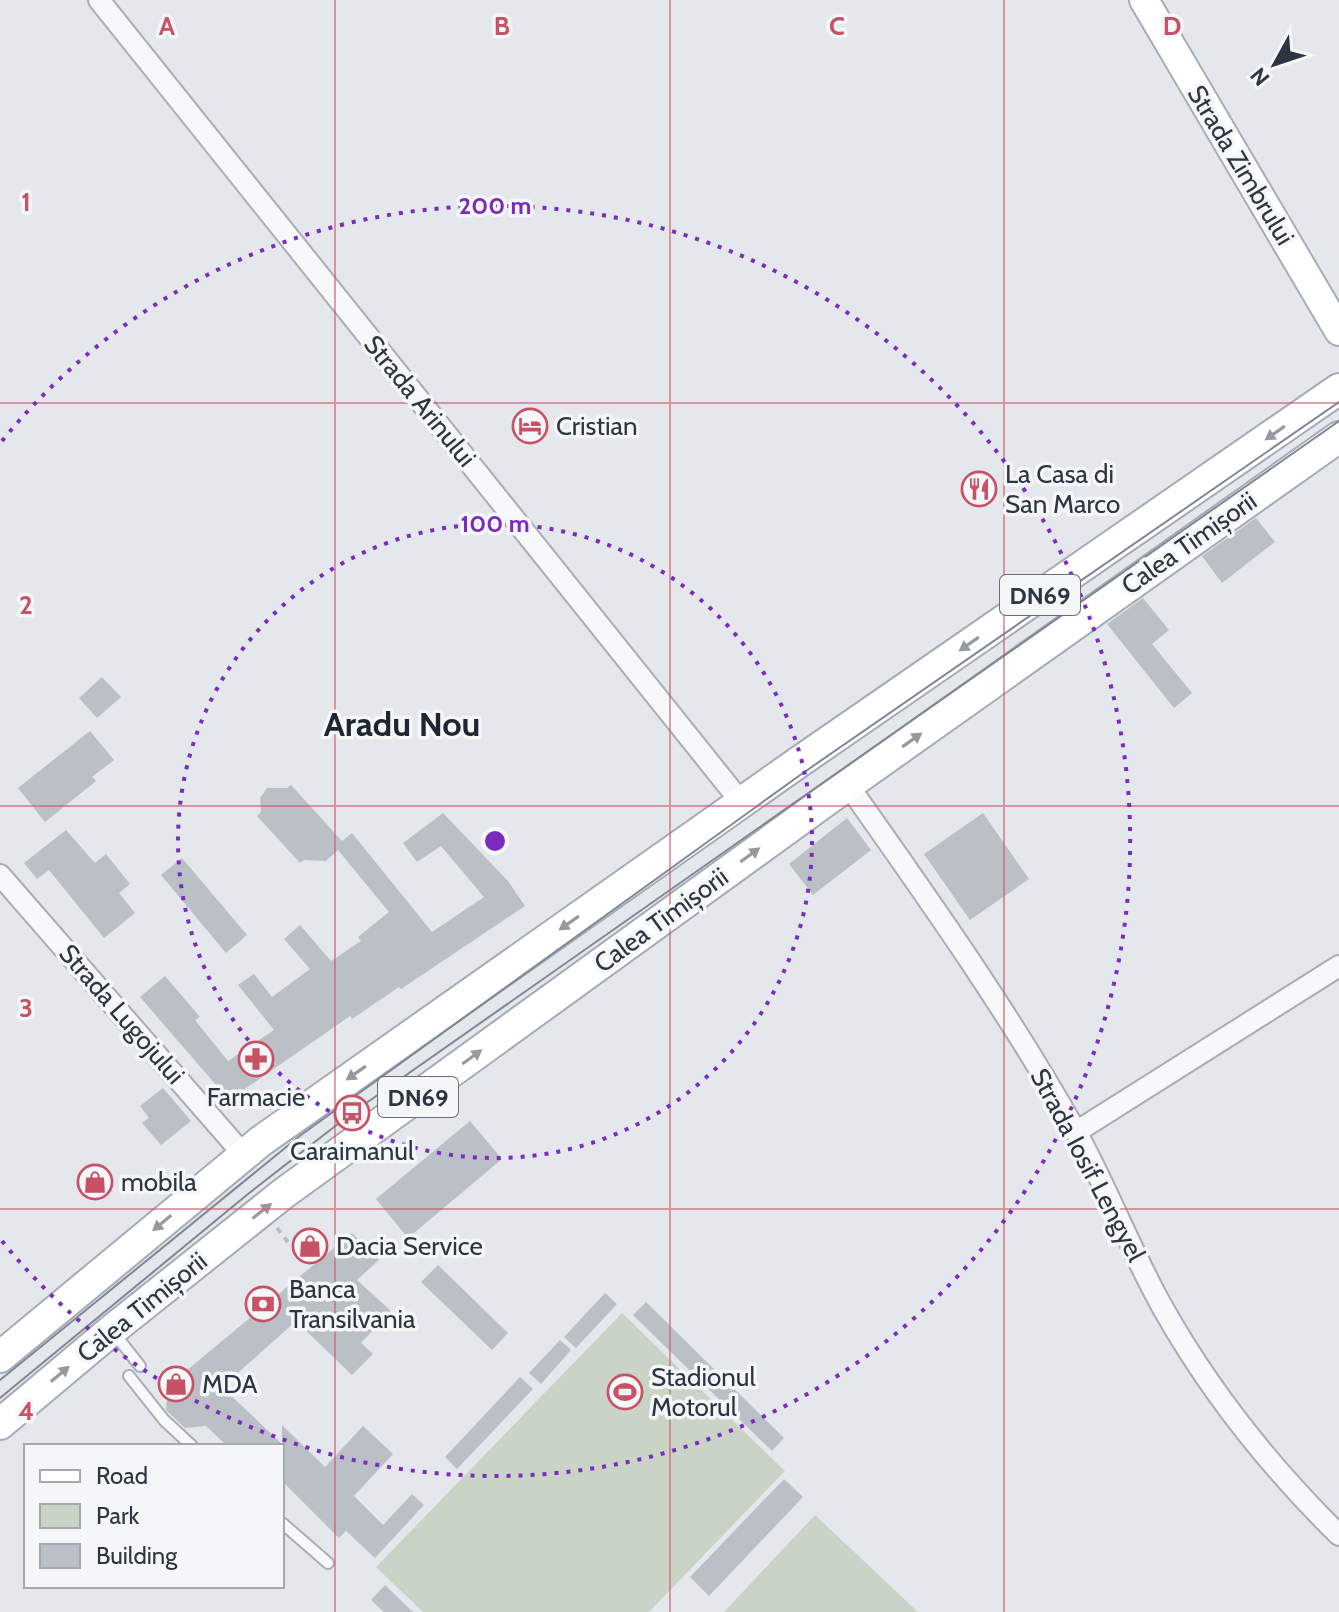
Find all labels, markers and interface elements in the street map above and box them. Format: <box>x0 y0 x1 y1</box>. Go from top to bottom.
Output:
text: A <box>159 10 176 42</box>
text: B <box>494 10 510 42</box>
text: C <box>829 10 845 42</box>
text: D <box>1163 10 1181 42</box>
north arrow <box>1235 24 1315 104</box>
text: N <box>1245 62 1275 91</box>
street label: Strada Zimbrului <box>1181 79 1301 251</box>
text: 1 <box>21 186 31 218</box>
text: 200 m <box>459 191 531 220</box>
street label: Strada Arinului <box>357 329 483 473</box>
hotel icon: Cristian <box>511 407 549 445</box>
place label: Cristian <box>556 410 638 442</box>
one-way arrow <box>1264 425 1285 440</box>
place label: La Casa di San Marco <box>1005 458 1120 520</box>
restaurant icon: La Casa di San Marco <box>960 470 998 508</box>
street label: Calea Timișorii <box>1115 485 1263 602</box>
text: 100 m <box>460 509 530 538</box>
road number: DN69 <box>1000 575 1080 615</box>
text: 2 <box>19 589 33 621</box>
one-way arrow <box>958 637 979 652</box>
district label: Aradu Nou <box>324 703 480 745</box>
one-way arrow <box>901 733 922 748</box>
centre of rings <box>481 827 509 855</box>
one-way arrow <box>740 848 761 864</box>
street label: Calea Timișorii <box>588 861 735 980</box>
one-way arrow <box>558 915 579 930</box>
street label: Strada Lugojului <box>53 937 191 1091</box>
text: 3 <box>19 992 33 1024</box>
pharmacy icon: Farmacie <box>237 1040 275 1078</box>
one-way arrow <box>461 1050 482 1066</box>
street label: Strada Iosif Lengyel <box>1024 1063 1152 1267</box>
one-way arrow <box>346 1065 367 1080</box>
road number: DN69 <box>378 1077 458 1117</box>
place label: Farmacie <box>207 1081 305 1113</box>
bus stop icon: Caraimanul <box>333 1094 371 1132</box>
place label: Caraimanul <box>290 1135 414 1167</box>
shop icon: mobila <box>76 1163 114 1201</box>
place label: mobila <box>121 1166 197 1198</box>
one-way arrow <box>252 1203 272 1220</box>
one-way arrow <box>152 1214 172 1231</box>
shop icon: Dacia Service <box>291 1227 329 1265</box>
place label: Dacia Service <box>336 1230 483 1262</box>
street label: Calea Timișorii <box>71 1245 214 1370</box>
place label: Banca Transilvania <box>289 1273 416 1335</box>
bank icon: Banca Transilvania <box>244 1285 282 1323</box>
place label: Stadionul Motorul <box>651 1361 756 1423</box>
shop icon: MDA <box>157 1365 195 1403</box>
one-way arrow <box>49 1366 69 1383</box>
place label: MDA <box>202 1368 258 1400</box>
sports icon: Stadionul Motorul <box>606 1373 644 1411</box>
text: 4 <box>18 1395 34 1427</box>
legend <box>24 1444 284 1588</box>
text: Road <box>96 1461 148 1490</box>
text: Park <box>96 1501 139 1530</box>
text: Building <box>96 1541 178 1570</box>

